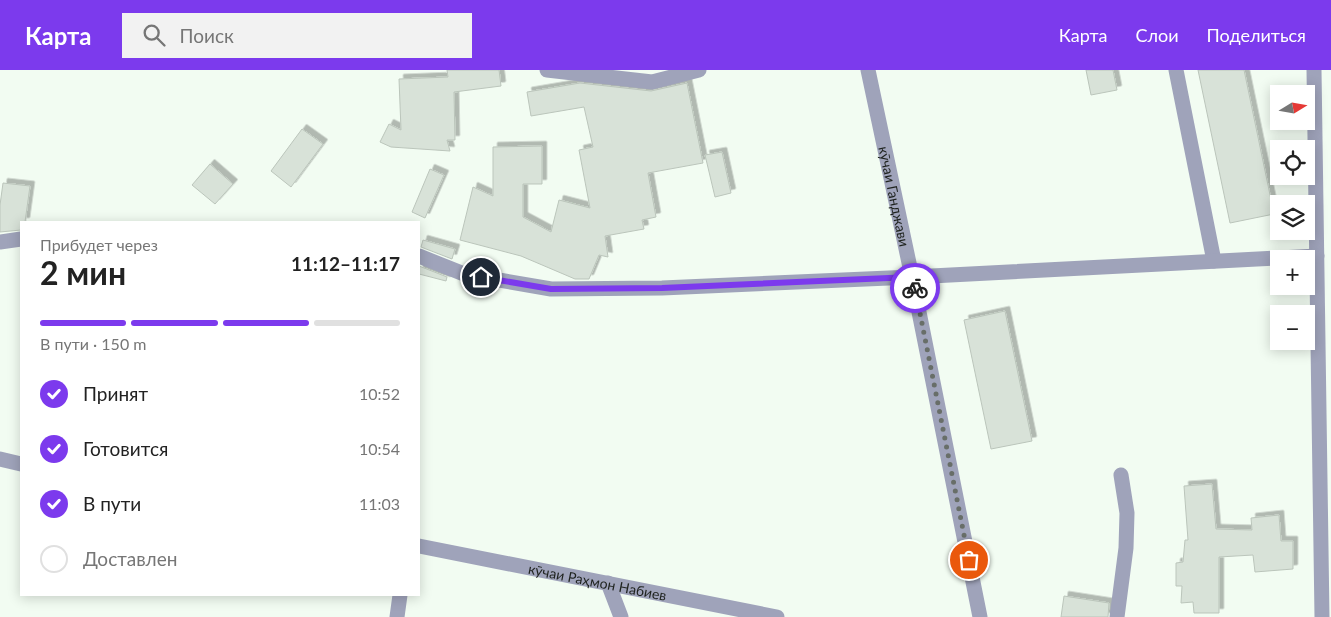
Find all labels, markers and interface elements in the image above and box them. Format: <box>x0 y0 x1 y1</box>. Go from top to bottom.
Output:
search box <box>122 13 472 58</box>
text: Карта <box>25 21 92 50</box>
icon: search <box>140 21 168 49</box>
text: Поиск <box>180 24 234 47</box>
text: Карта <box>1059 24 1107 46</box>
text: Слои <box>1135 24 1179 46</box>
text: Поделиться <box>1207 24 1306 46</box>
north arrow <box>1270 85 1315 130</box>
map controls <box>1270 85 1315 350</box>
button: locate <box>1270 140 1315 185</box>
street label: кӯчаи Ганджави <box>876 144 914 248</box>
button: layers <box>1270 195 1315 240</box>
text: Прибудет через <box>40 235 158 254</box>
button: + <box>1270 250 1315 295</box>
text: 11:12–11:17 <box>291 252 400 275</box>
text: 2 мин <box>40 253 126 292</box>
pin <box>460 256 502 298</box>
icon: home <box>467 263 495 291</box>
courier <box>890 263 940 313</box>
icon: bike <box>901 274 929 302</box>
button: − <box>1270 305 1315 350</box>
text: В пути · 150 m <box>40 334 146 353</box>
icon: check <box>40 380 68 408</box>
text: Принят <box>83 382 148 405</box>
text: 10:52 <box>359 384 400 403</box>
icon: check <box>40 435 68 463</box>
text: Готовится <box>83 437 168 460</box>
text: 10:54 <box>359 439 400 458</box>
icon: check <box>40 490 68 518</box>
text: В пути <box>83 492 141 515</box>
text: 11:03 <box>359 494 400 513</box>
pin <box>948 539 990 581</box>
icon: bag <box>955 546 983 574</box>
text: Доставлен <box>83 547 177 570</box>
street label: кӯчаи Раҳмон Набиев <box>527 559 668 603</box>

